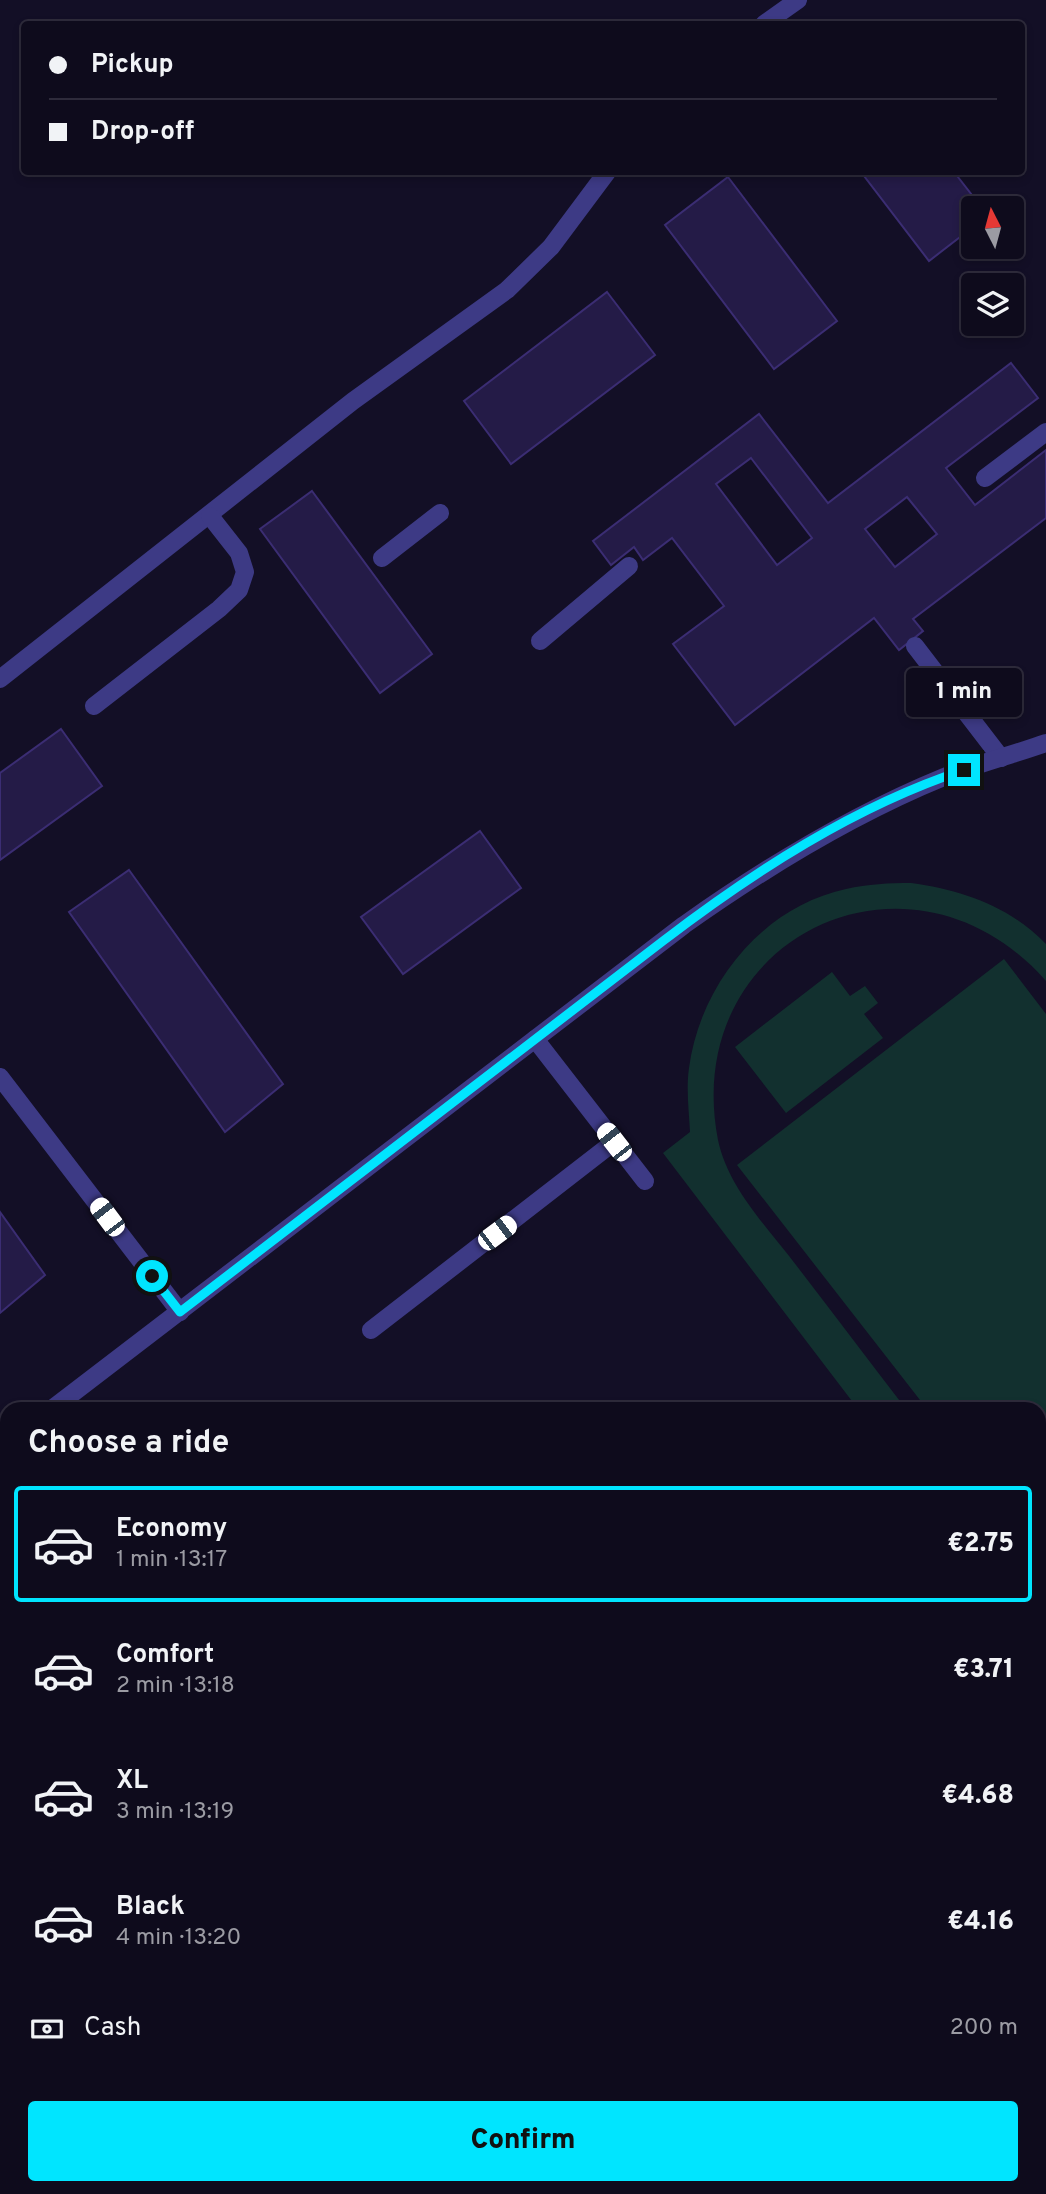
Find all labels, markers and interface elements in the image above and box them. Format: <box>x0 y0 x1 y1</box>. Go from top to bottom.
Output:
text: Pickup <box>91 49 174 82</box>
text: Drop-off <box>91 116 194 149</box>
north arrow <box>961 196 1024 259</box>
map controls <box>961 196 1024 336</box>
button: layers <box>961 273 1024 336</box>
callout: 1 min <box>906 668 1022 718</box>
text: 1 min <box>936 678 992 707</box>
route end <box>948 754 980 786</box>
car <box>593 1119 636 1165</box>
car <box>86 1194 129 1240</box>
car <box>474 1212 521 1254</box>
route start <box>136 1260 168 1292</box>
text: Choose a ride <box>28 1424 229 1464</box>
icon: car <box>32 1513 95 1576</box>
text: Economy <box>116 1513 227 1546</box>
text: €2.75 <box>947 1528 1014 1561</box>
text: 1 min · 13:17 <box>116 1546 227 1575</box>
icon: car <box>32 1639 95 1702</box>
text: Comfort <box>116 1639 214 1672</box>
text: €3.71 <box>953 1654 1014 1687</box>
text: 2 min · 13:18 <box>116 1672 235 1701</box>
icon: car <box>32 1765 95 1828</box>
text: XL <box>116 1765 148 1798</box>
text: €4.68 <box>941 1780 1014 1813</box>
text: 3 min · 13:19 <box>116 1798 234 1827</box>
icon: car <box>32 1891 95 1954</box>
text: Black <box>116 1891 185 1924</box>
text: €4.16 <box>947 1906 1014 1939</box>
text: 4 min · 13:20 <box>116 1924 241 1953</box>
icon: cash <box>28 2010 66 2048</box>
text: Cash <box>84 2012 141 2045</box>
text: 200 m <box>950 2014 1018 2043</box>
button: Confirm <box>28 2101 1018 2181</box>

